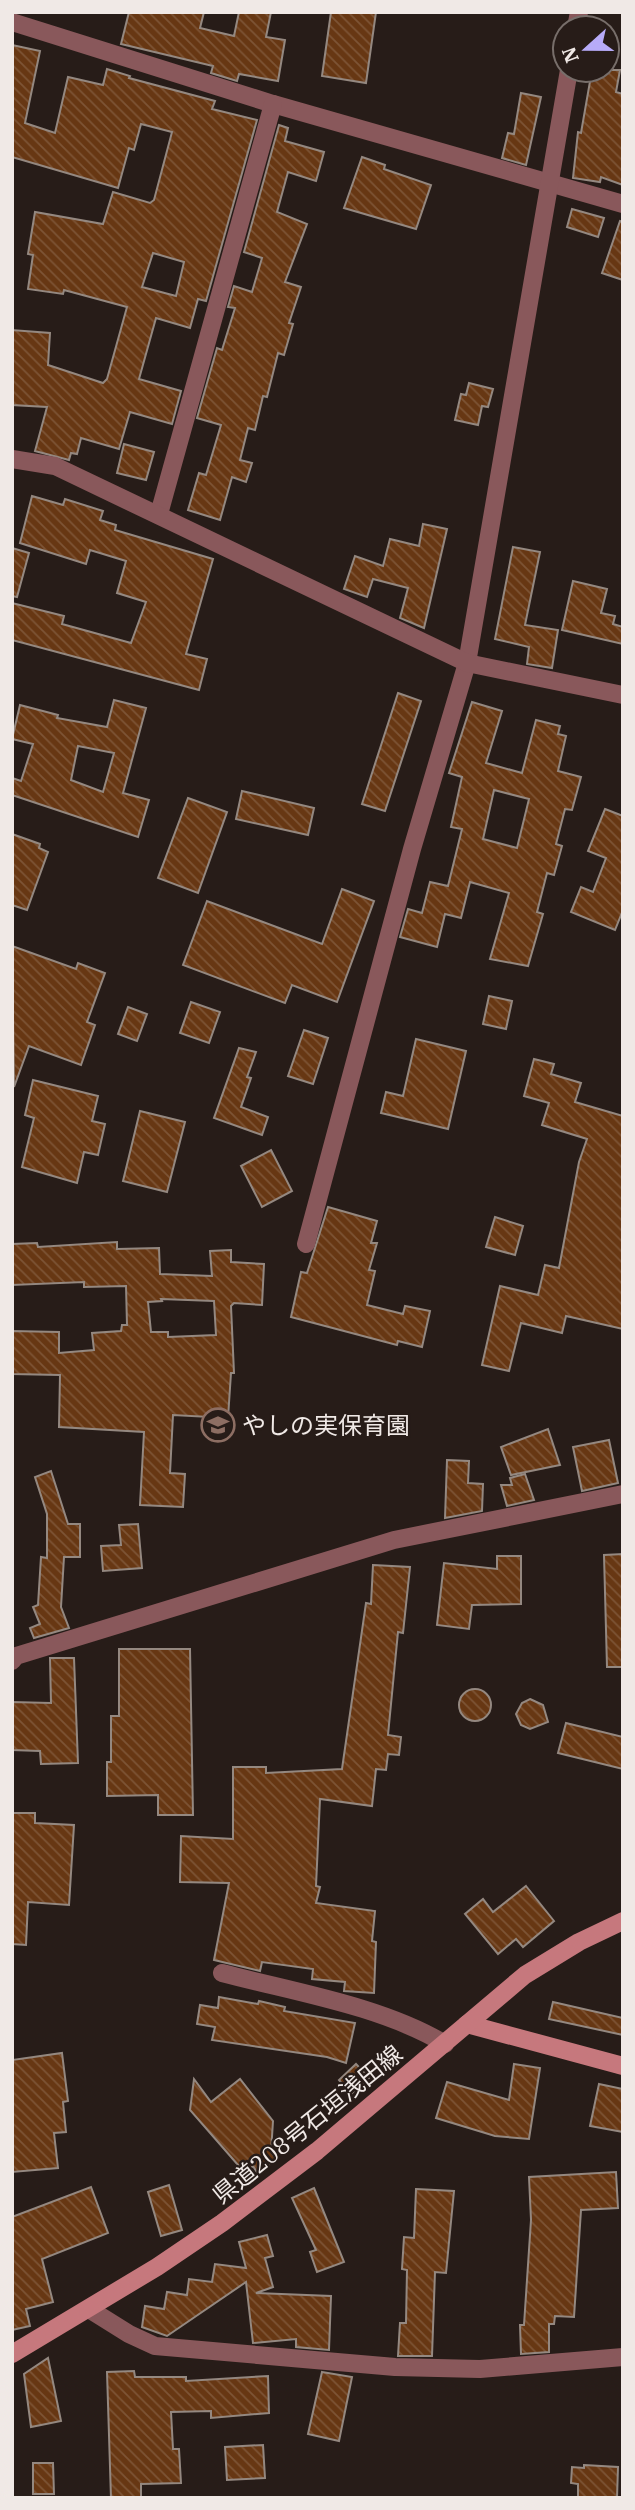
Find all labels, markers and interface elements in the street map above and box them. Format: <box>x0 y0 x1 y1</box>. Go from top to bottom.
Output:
north arrow <box>551 14 621 84</box>
text: N <box>556 44 584 66</box>
school or university icon: やしの実保育園 <box>199 1406 237 1444</box>
place label: やしの実保育園 <box>242 1409 410 1441</box>
street label: 県道208号石垣浅田線 <box>206 2038 408 2210</box>

